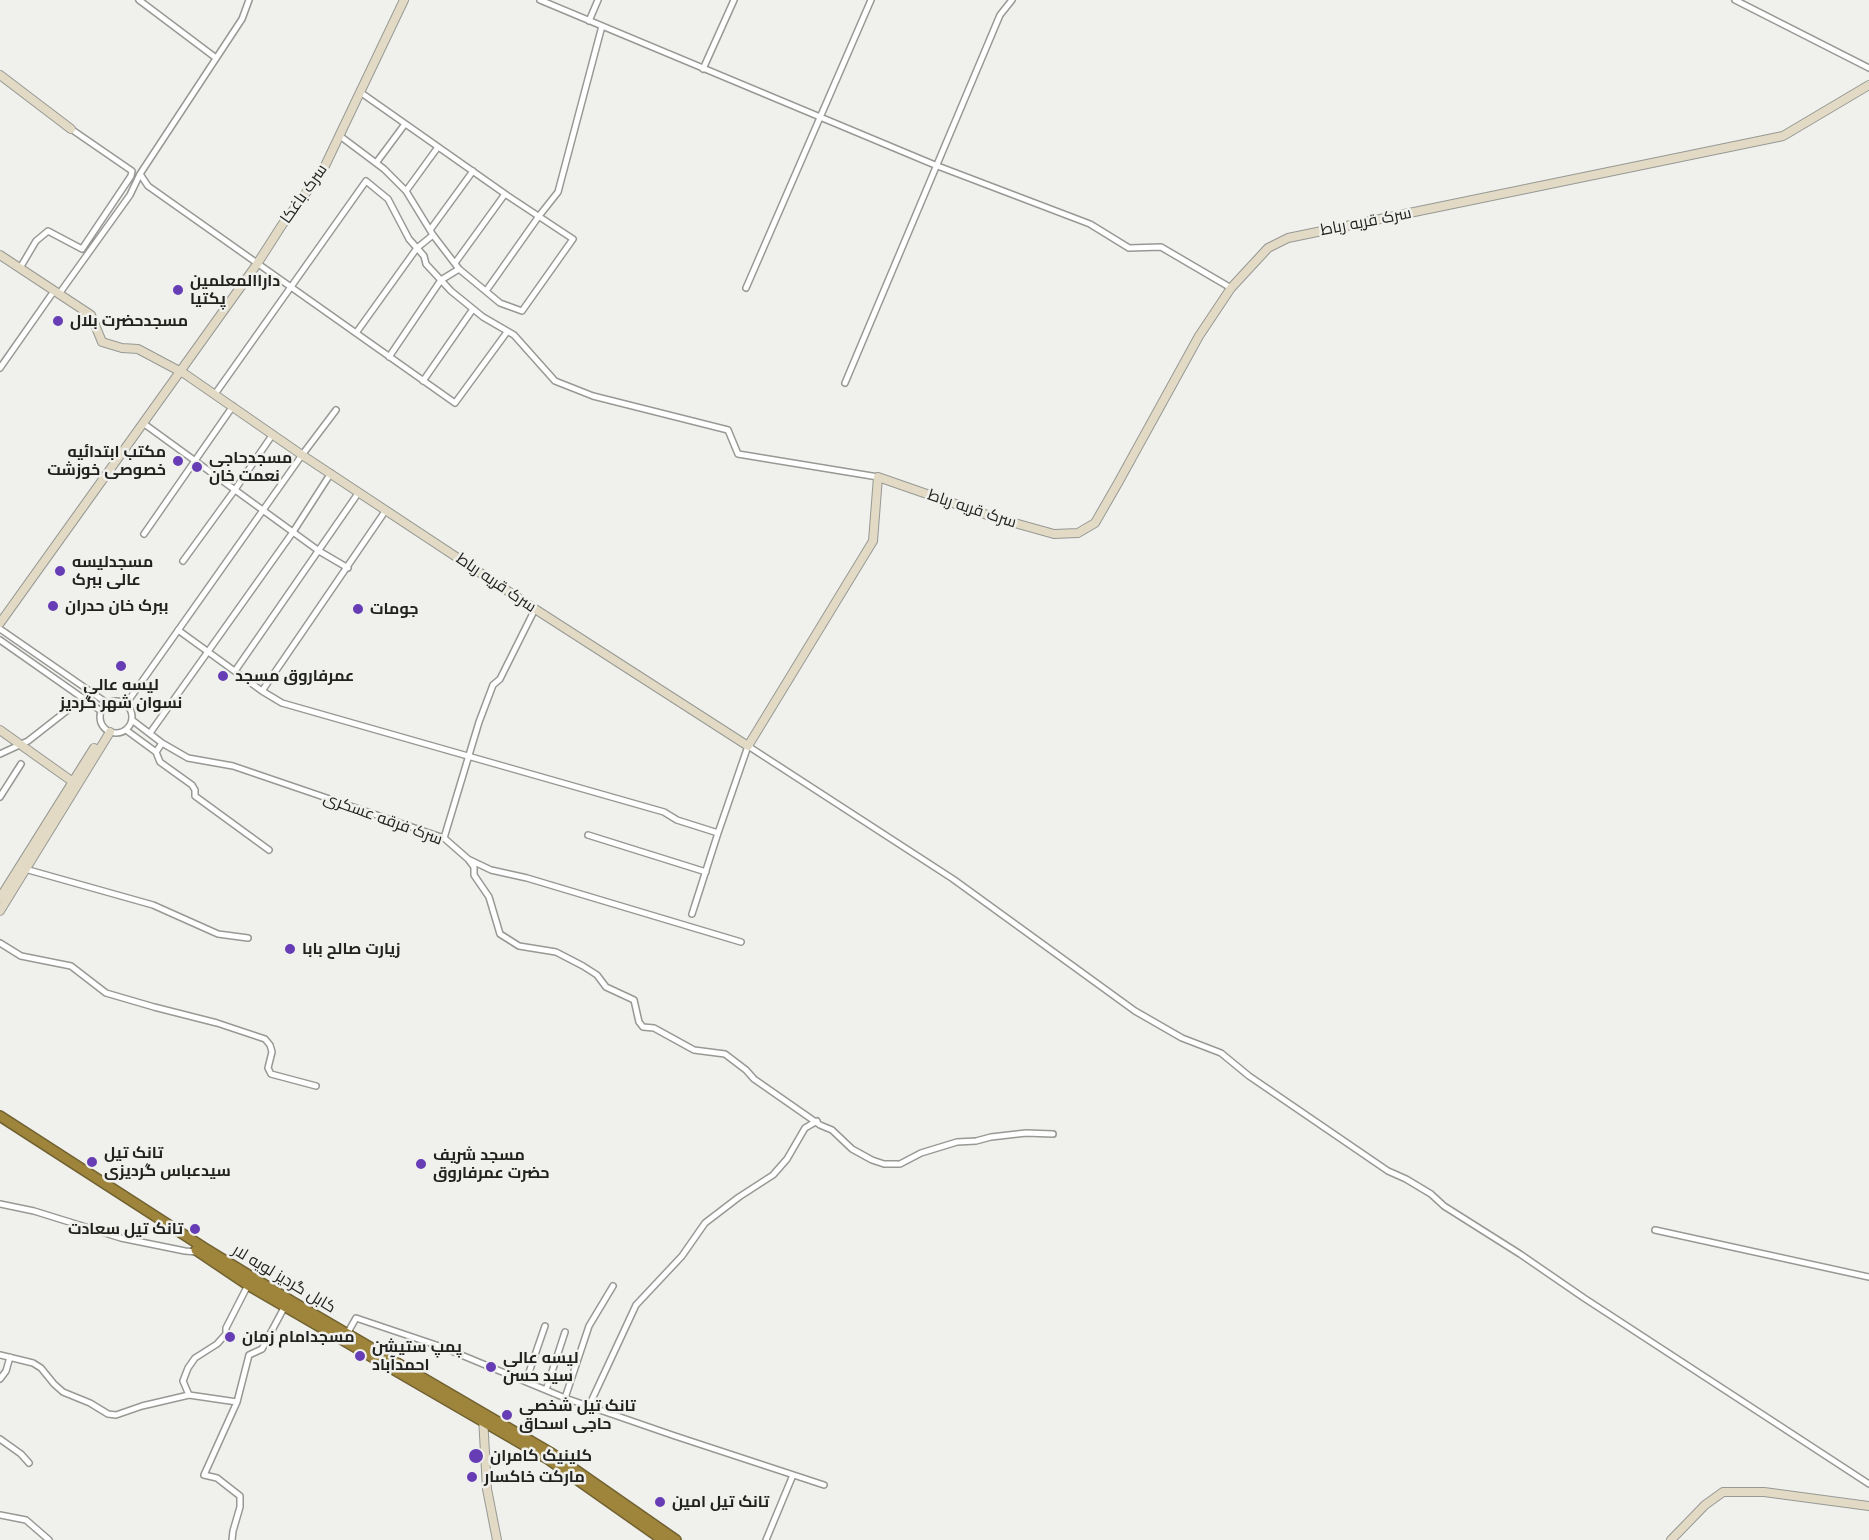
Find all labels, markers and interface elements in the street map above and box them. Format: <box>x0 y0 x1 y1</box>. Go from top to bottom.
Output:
street label: سرک باغکا <box>277 161 331 227</box>
street label: سرک قریه رباط <box>1319 204 1413 240</box>
place label: داراالمعلمین پکتیا <box>190 271 280 309</box>
marker: داراالمعلمین پکتیا <box>171 283 185 297</box>
place label: مسجدحضرت بلال <box>70 311 188 331</box>
marker: مسجدحضرت بلال <box>51 314 65 328</box>
place label: مکتب ابتدائیه خصوصی خوزشت <box>47 442 166 480</box>
place label: مسجدحاجی نعمت خان <box>209 448 292 486</box>
marker: مکتب ابتدائیه خصوصی خوزشت <box>171 454 185 468</box>
marker: مسجدحاجی نعمت خان <box>190 460 204 474</box>
street label: سرک قریه رباط <box>925 486 1019 532</box>
street label: سرک قریه رباط <box>452 549 540 617</box>
place label: مسجدلیسه عالی ببرک <box>72 552 153 590</box>
marker: مسجدلیسه عالی ببرک <box>53 564 67 578</box>
place label: ببرک خان حدران <box>65 596 168 616</box>
marker: ببرک خان حدران <box>46 599 60 613</box>
place label: جومات <box>370 599 419 619</box>
marker: جومات <box>351 602 365 616</box>
marker: لیسه عالی نسوان شهر گردیز <box>114 659 128 673</box>
place label: عمرفاروق مسجد <box>235 666 354 686</box>
marker: عمرفاروق مسجد <box>216 669 230 683</box>
place label: لیسه عالی نسوان شهر گردیز <box>60 675 182 713</box>
street label: سرک فرقه عسکری <box>321 789 445 849</box>
place label: زیارت صالح بابا <box>302 939 400 959</box>
marker: زیارت صالح بابا <box>283 942 297 956</box>
place label: تانک تیل سیدعباس گردیزی <box>104 1143 231 1181</box>
place label: مسجد شریف حضرت عمرفاروق <box>433 1145 550 1183</box>
marker: تانک تیل سیدعباس گردیزی <box>85 1155 99 1169</box>
marker: مسجد شریف حضرت عمرفاروق <box>414 1157 428 1171</box>
place label: تانک تیل سعادت <box>68 1219 183 1239</box>
marker: تانک تیل سعادت <box>188 1222 202 1236</box>
street label: کابل گردیز لویه لار <box>229 1241 339 1317</box>
place label: مسجدامام زمان <box>242 1327 354 1347</box>
marker: مسجدامام زمان <box>223 1330 237 1344</box>
place label: پمپ ستیشن احمدآباد <box>372 1337 462 1375</box>
place label: لیسه عالی سید حسن <box>503 1348 578 1386</box>
marker: پمپ ستیشن احمدآباد <box>353 1349 367 1363</box>
marker: لیسه عالی سید حسن <box>484 1360 498 1374</box>
place label: تانک تیل شخصی حاجی اسحاق <box>519 1396 636 1434</box>
marker: تانک تیل شخصی حاجی اسحاق <box>500 1408 514 1422</box>
place label: کلینیک کامران <box>490 1446 592 1466</box>
marker: کلینیک کامران <box>467 1447 485 1465</box>
place label: مارکت خاکسار <box>484 1467 585 1487</box>
marker: مارکت خاکسار <box>465 1470 479 1484</box>
place label: تانک تیل امین <box>672 1492 769 1512</box>
marker: تانک تیل امین <box>653 1495 667 1509</box>

